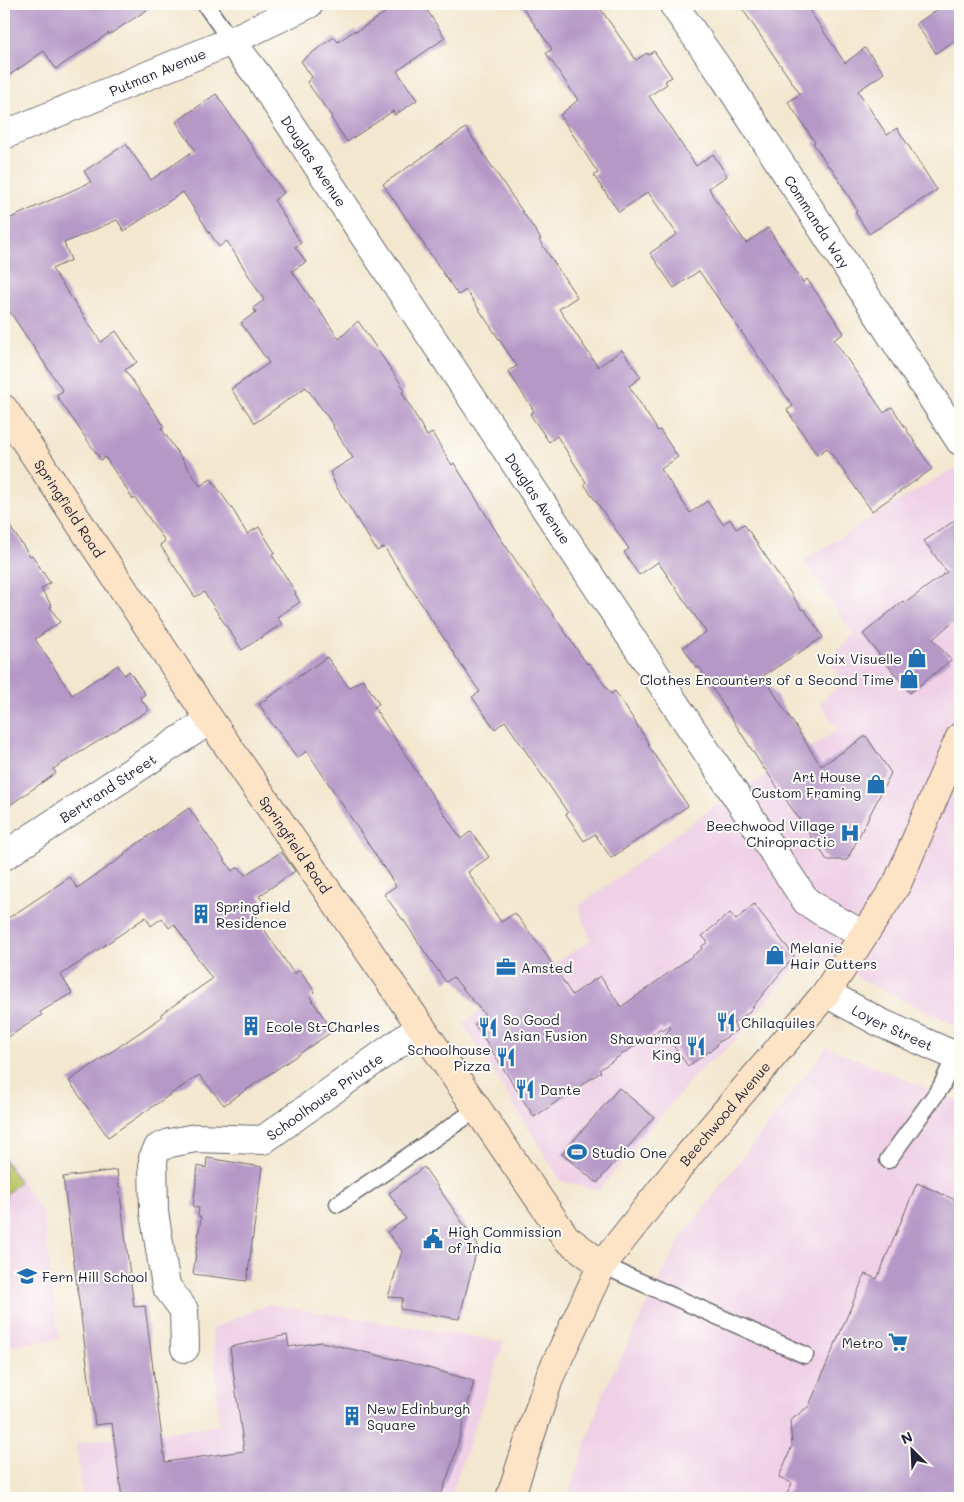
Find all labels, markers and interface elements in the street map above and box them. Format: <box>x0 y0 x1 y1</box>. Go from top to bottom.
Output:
street label: Putman Avenue <box>106 43 209 100</box>
street label: Douglas Avenue <box>277 111 351 210</box>
street label: Commanda Way <box>780 171 855 272</box>
street label: Douglas Avenue <box>501 449 576 547</box>
street label: Springfield Road <box>30 455 109 561</box>
shop icon: Voix Visuelle <box>906 647 928 669</box>
place label: Voix Visuelle <box>817 649 902 668</box>
shop icon: Clothes Encounters of a Second Time <box>898 668 920 690</box>
place label: Clothes Encounters of a Second Time <box>640 670 894 689</box>
street label: Bertrand Street <box>55 749 159 826</box>
place label: Art House Custom Framing <box>752 767 861 802</box>
shop icon: Art House Custom Framing <box>865 773 887 795</box>
street label: Springfield Road <box>255 792 336 897</box>
place label: Beechwood Village Chiropractic <box>706 816 835 851</box>
hospital icon: Beechwood Village Chiropractic <box>839 822 861 844</box>
place label: Springfield Residence <box>216 897 291 932</box>
building icon: Springfield Residence <box>190 903 212 925</box>
place label: Melanie Hair Cutters <box>790 938 877 973</box>
shop icon: Melanie Hair Cutters <box>764 944 786 966</box>
office icon: Amsted <box>495 956 517 978</box>
place label: Amsted <box>521 958 572 977</box>
street label: Loyer Street <box>849 1000 936 1054</box>
place label: So Good Asian Fusion <box>503 1010 587 1045</box>
restaurant icon: Chilaquiles <box>715 1011 737 1033</box>
place label: Chilaquiles <box>741 1013 815 1032</box>
building icon: Ecole St-Charles <box>240 1015 262 1037</box>
restaurant icon: So Good Asian Fusion <box>477 1016 499 1038</box>
place label: Ecole St-Charles <box>266 1017 380 1036</box>
place label: Shawarma King <box>610 1029 681 1064</box>
restaurant icon: Shawarma King <box>685 1035 707 1057</box>
place label: Schoolhouse Pizza <box>408 1040 491 1075</box>
restaurant icon: Schoolhouse Pizza <box>495 1046 517 1068</box>
street label: Schoolhouse Private <box>262 1048 386 1144</box>
street label: Beechwood Avenue <box>675 1057 774 1169</box>
restaurant icon: Dante <box>514 1078 536 1100</box>
place label: Dante <box>540 1080 581 1099</box>
sports icon: Studio One <box>566 1141 588 1163</box>
place label: Studio One <box>592 1143 667 1162</box>
place label: High Commission of India <box>448 1222 562 1257</box>
public building icon: High Commission of India <box>422 1228 444 1250</box>
school or university icon: Fern Hill School <box>16 1265 38 1287</box>
place label: Fern Hill School <box>42 1267 148 1286</box>
supermarket icon: Metro <box>887 1331 909 1353</box>
place label: Metro <box>842 1333 883 1352</box>
place label: New Edinburgh Square <box>367 1399 470 1434</box>
building icon: New Edinburgh Square <box>341 1405 363 1427</box>
north arrow <box>886 1424 936 1474</box>
text: N <box>898 1427 915 1449</box>

